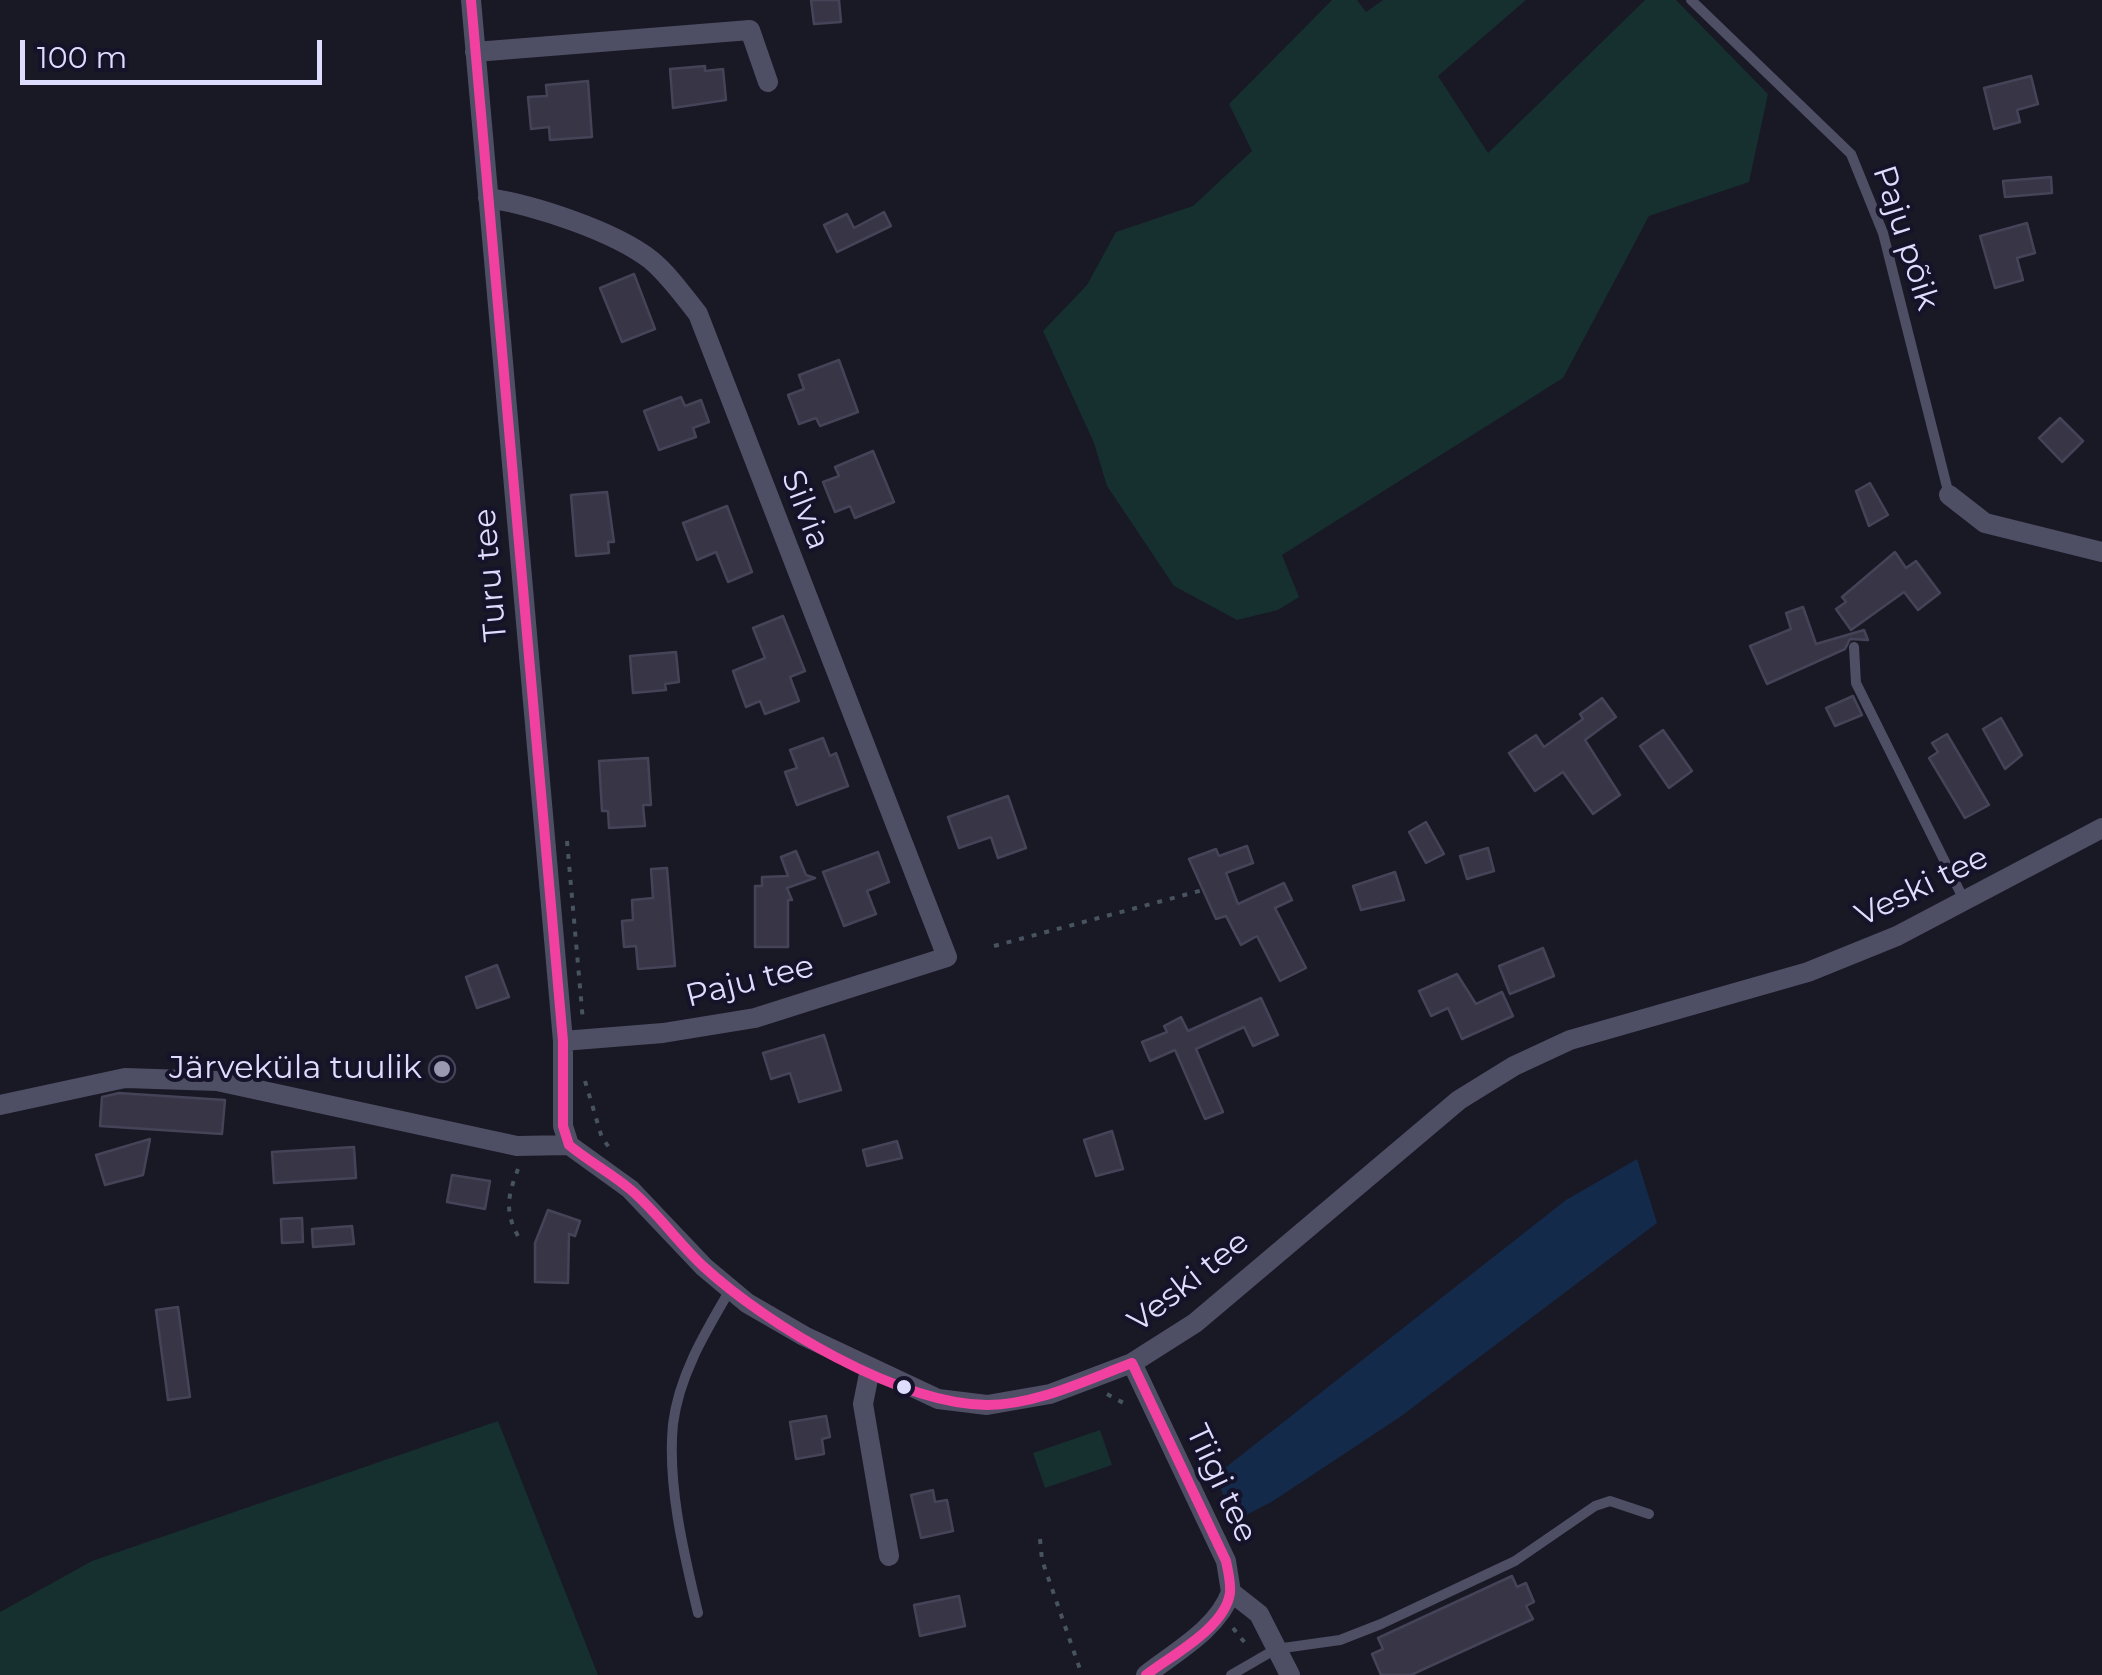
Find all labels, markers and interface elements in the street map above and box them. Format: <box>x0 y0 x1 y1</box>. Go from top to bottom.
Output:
scale bar <box>25 20 328 82</box>
text: 100 m <box>37 39 127 76</box>
street label: Paju põik <box>1864 161 1946 315</box>
street label: Silvia <box>772 465 838 555</box>
street label: Turu tee <box>466 507 516 643</box>
street label: Veski tee <box>1849 838 1995 936</box>
street label: Paju tee <box>682 948 818 1016</box>
place label: Järveküla tuulik <box>169 1050 422 1088</box>
marker: Järveküla tuulik <box>431 1058 453 1080</box>
street label: Veski tee <box>1121 1223 1257 1341</box>
unlabelled marker <box>894 1377 914 1397</box>
street label: Tiigi tee <box>1177 1419 1265 1549</box>

